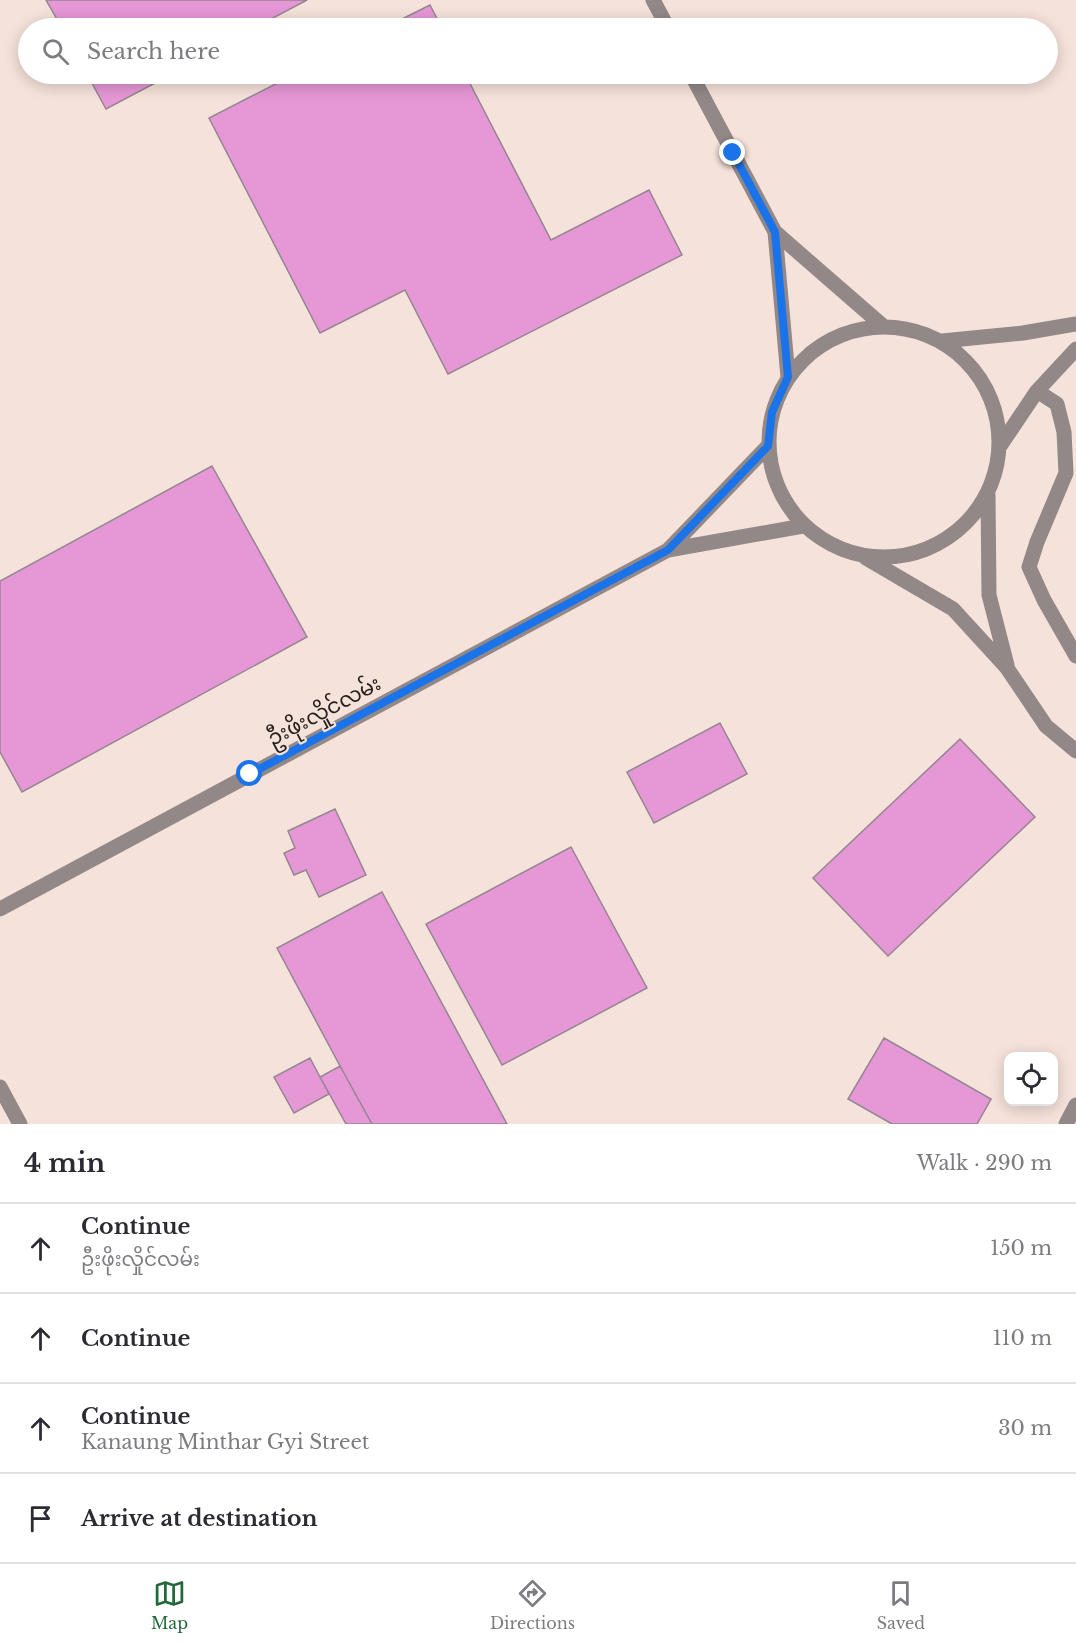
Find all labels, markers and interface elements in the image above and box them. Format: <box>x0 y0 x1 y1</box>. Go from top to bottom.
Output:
search box <box>18 18 1058 84</box>
icon: search <box>39 35 72 68</box>
text: Search here <box>87 38 220 65</box>
route end <box>719 139 745 165</box>
street label: ဦးဖိုးလှိုင်လမ်း <box>261 668 387 755</box>
route start <box>236 760 262 786</box>
map controls <box>1004 1052 1058 1106</box>
button: locate <box>1004 1052 1058 1106</box>
text: 4 min <box>24 1147 105 1179</box>
text: Walk · 290 m <box>917 1151 1052 1175</box>
text: Continue <box>81 1213 190 1240</box>
icon: ahead <box>24 1232 57 1265</box>
text: 150 m <box>990 1236 1052 1260</box>
text: ဦးဖိုးလှိုင်လမ်း <box>81 1247 200 1271</box>
icon: ahead <box>24 1322 57 1355</box>
text: Continue <box>81 1325 190 1352</box>
text: 110 m <box>993 1326 1052 1350</box>
text: Continue <box>81 1403 190 1430</box>
icon: ahead <box>24 1412 57 1445</box>
text: 30 m <box>998 1416 1052 1440</box>
text: Kanaung Minthar Gyi Street <box>81 1430 369 1454</box>
icon: arrive <box>24 1502 57 1535</box>
text: Arrive at destination <box>81 1505 318 1532</box>
tab: Map <box>151 1577 188 1633</box>
tab: Directions <box>490 1577 575 1633</box>
tab: Saved <box>877 1577 925 1633</box>

